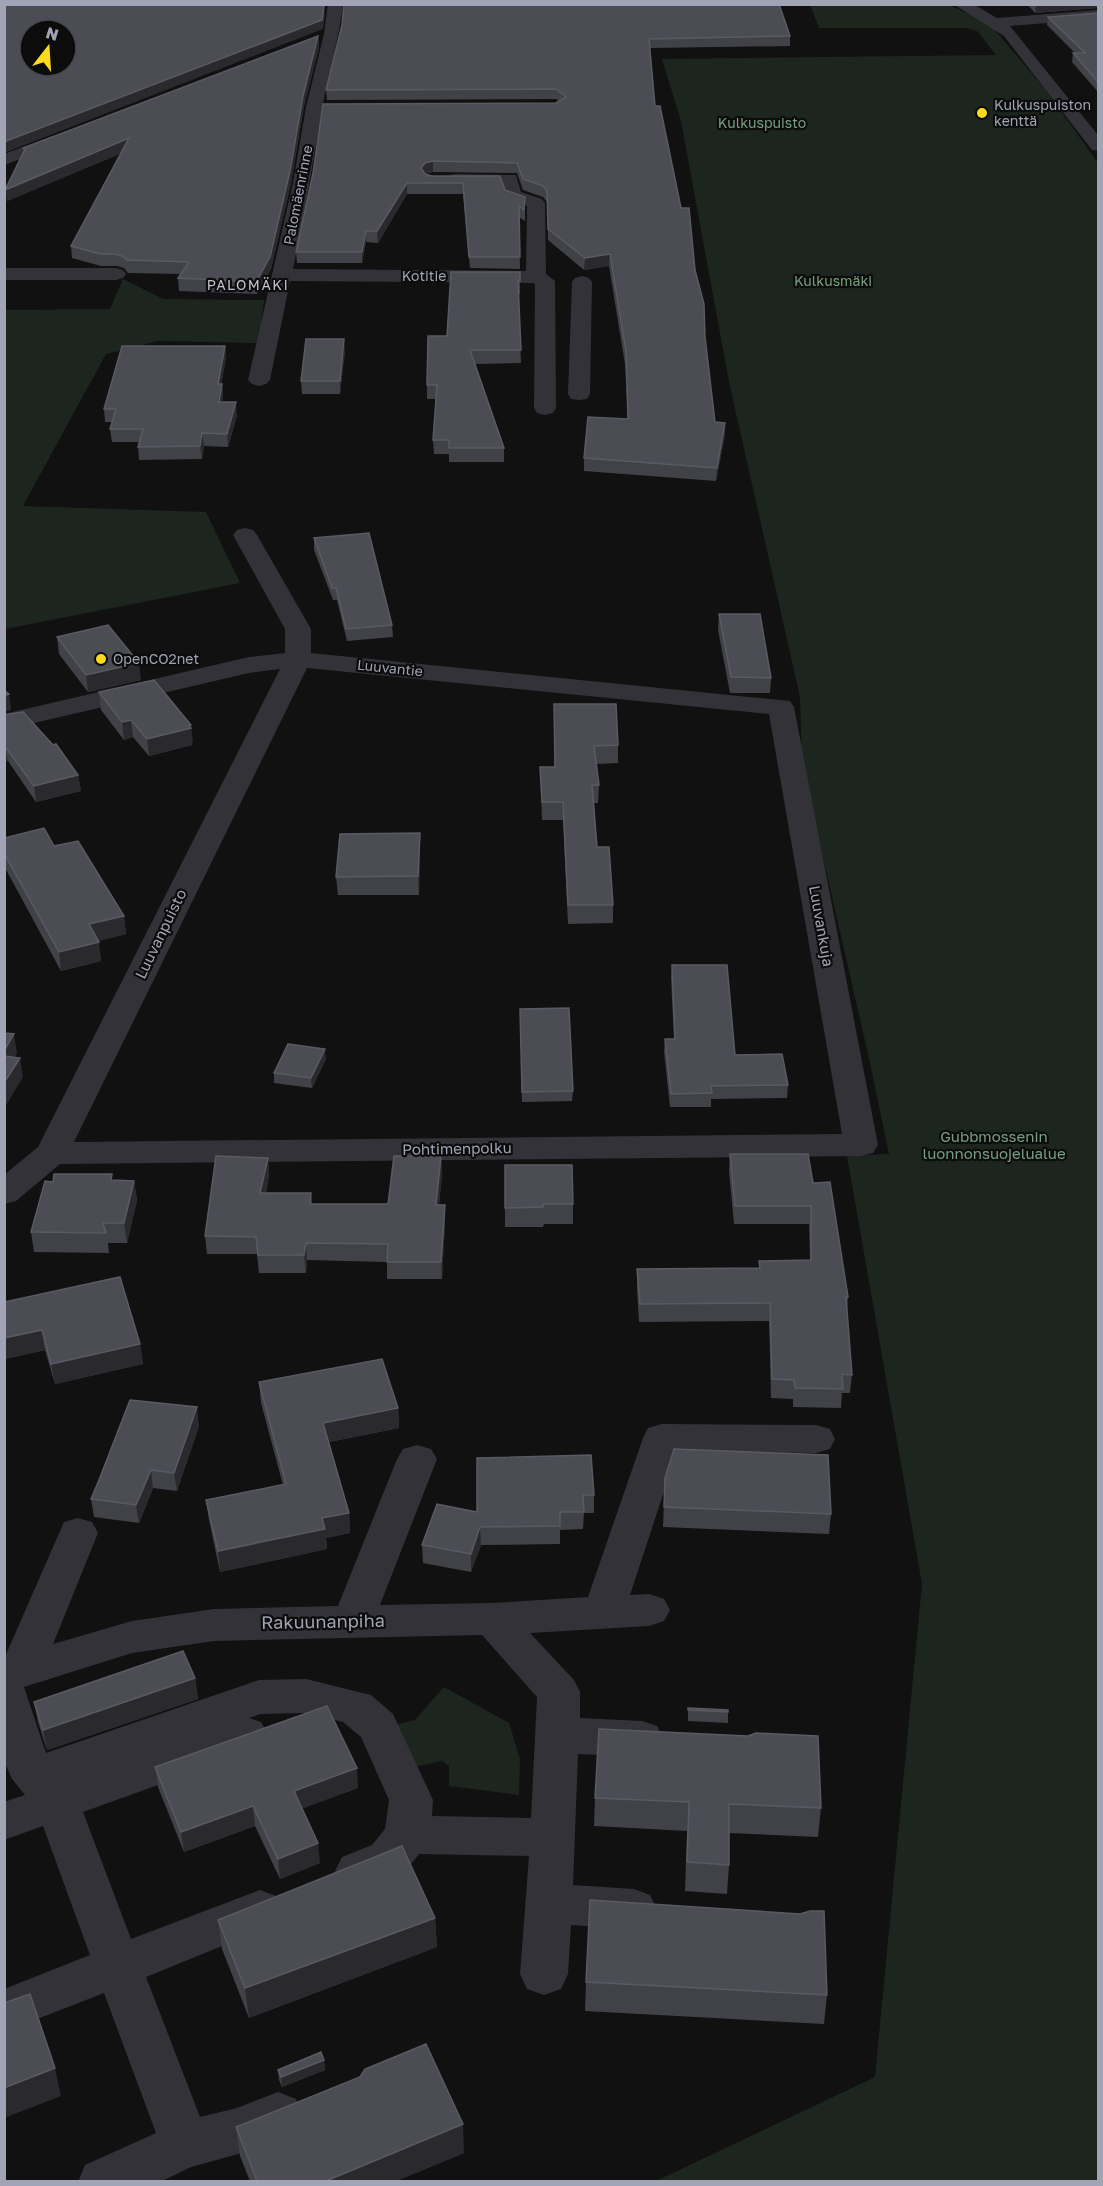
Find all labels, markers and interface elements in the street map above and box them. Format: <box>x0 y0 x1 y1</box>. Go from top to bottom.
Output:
north arrow <box>18 18 78 78</box>
text: N <box>44 22 61 45</box>
place label: Kulkuspuiston kenttä <box>994 96 1091 129</box>
marker: Kulkuspuiston kenttä <box>975 106 989 120</box>
park label: Kulkuspuisto <box>718 114 806 131</box>
street label: Palomäenrinne <box>280 144 316 246</box>
street label: Kotitie <box>402 267 446 284</box>
park label: Kulkusmäki <box>794 272 872 289</box>
district label: PALOMÄKI <box>207 276 289 293</box>
place label: OpenCO2net <box>113 650 199 667</box>
marker: OpenCO2net <box>94 652 108 666</box>
street label: Luuvantie <box>356 656 424 679</box>
street label: Luuvankuja <box>806 884 838 968</box>
street label: Luuvanpuisto <box>131 886 190 981</box>
park label: Gubbmossenin luonnonsuojelualue <box>922 1127 1066 1162</box>
street label: Pohtimenpolku <box>402 1138 512 1158</box>
street label: Rakuunanpiha <box>261 1609 385 1633</box>

